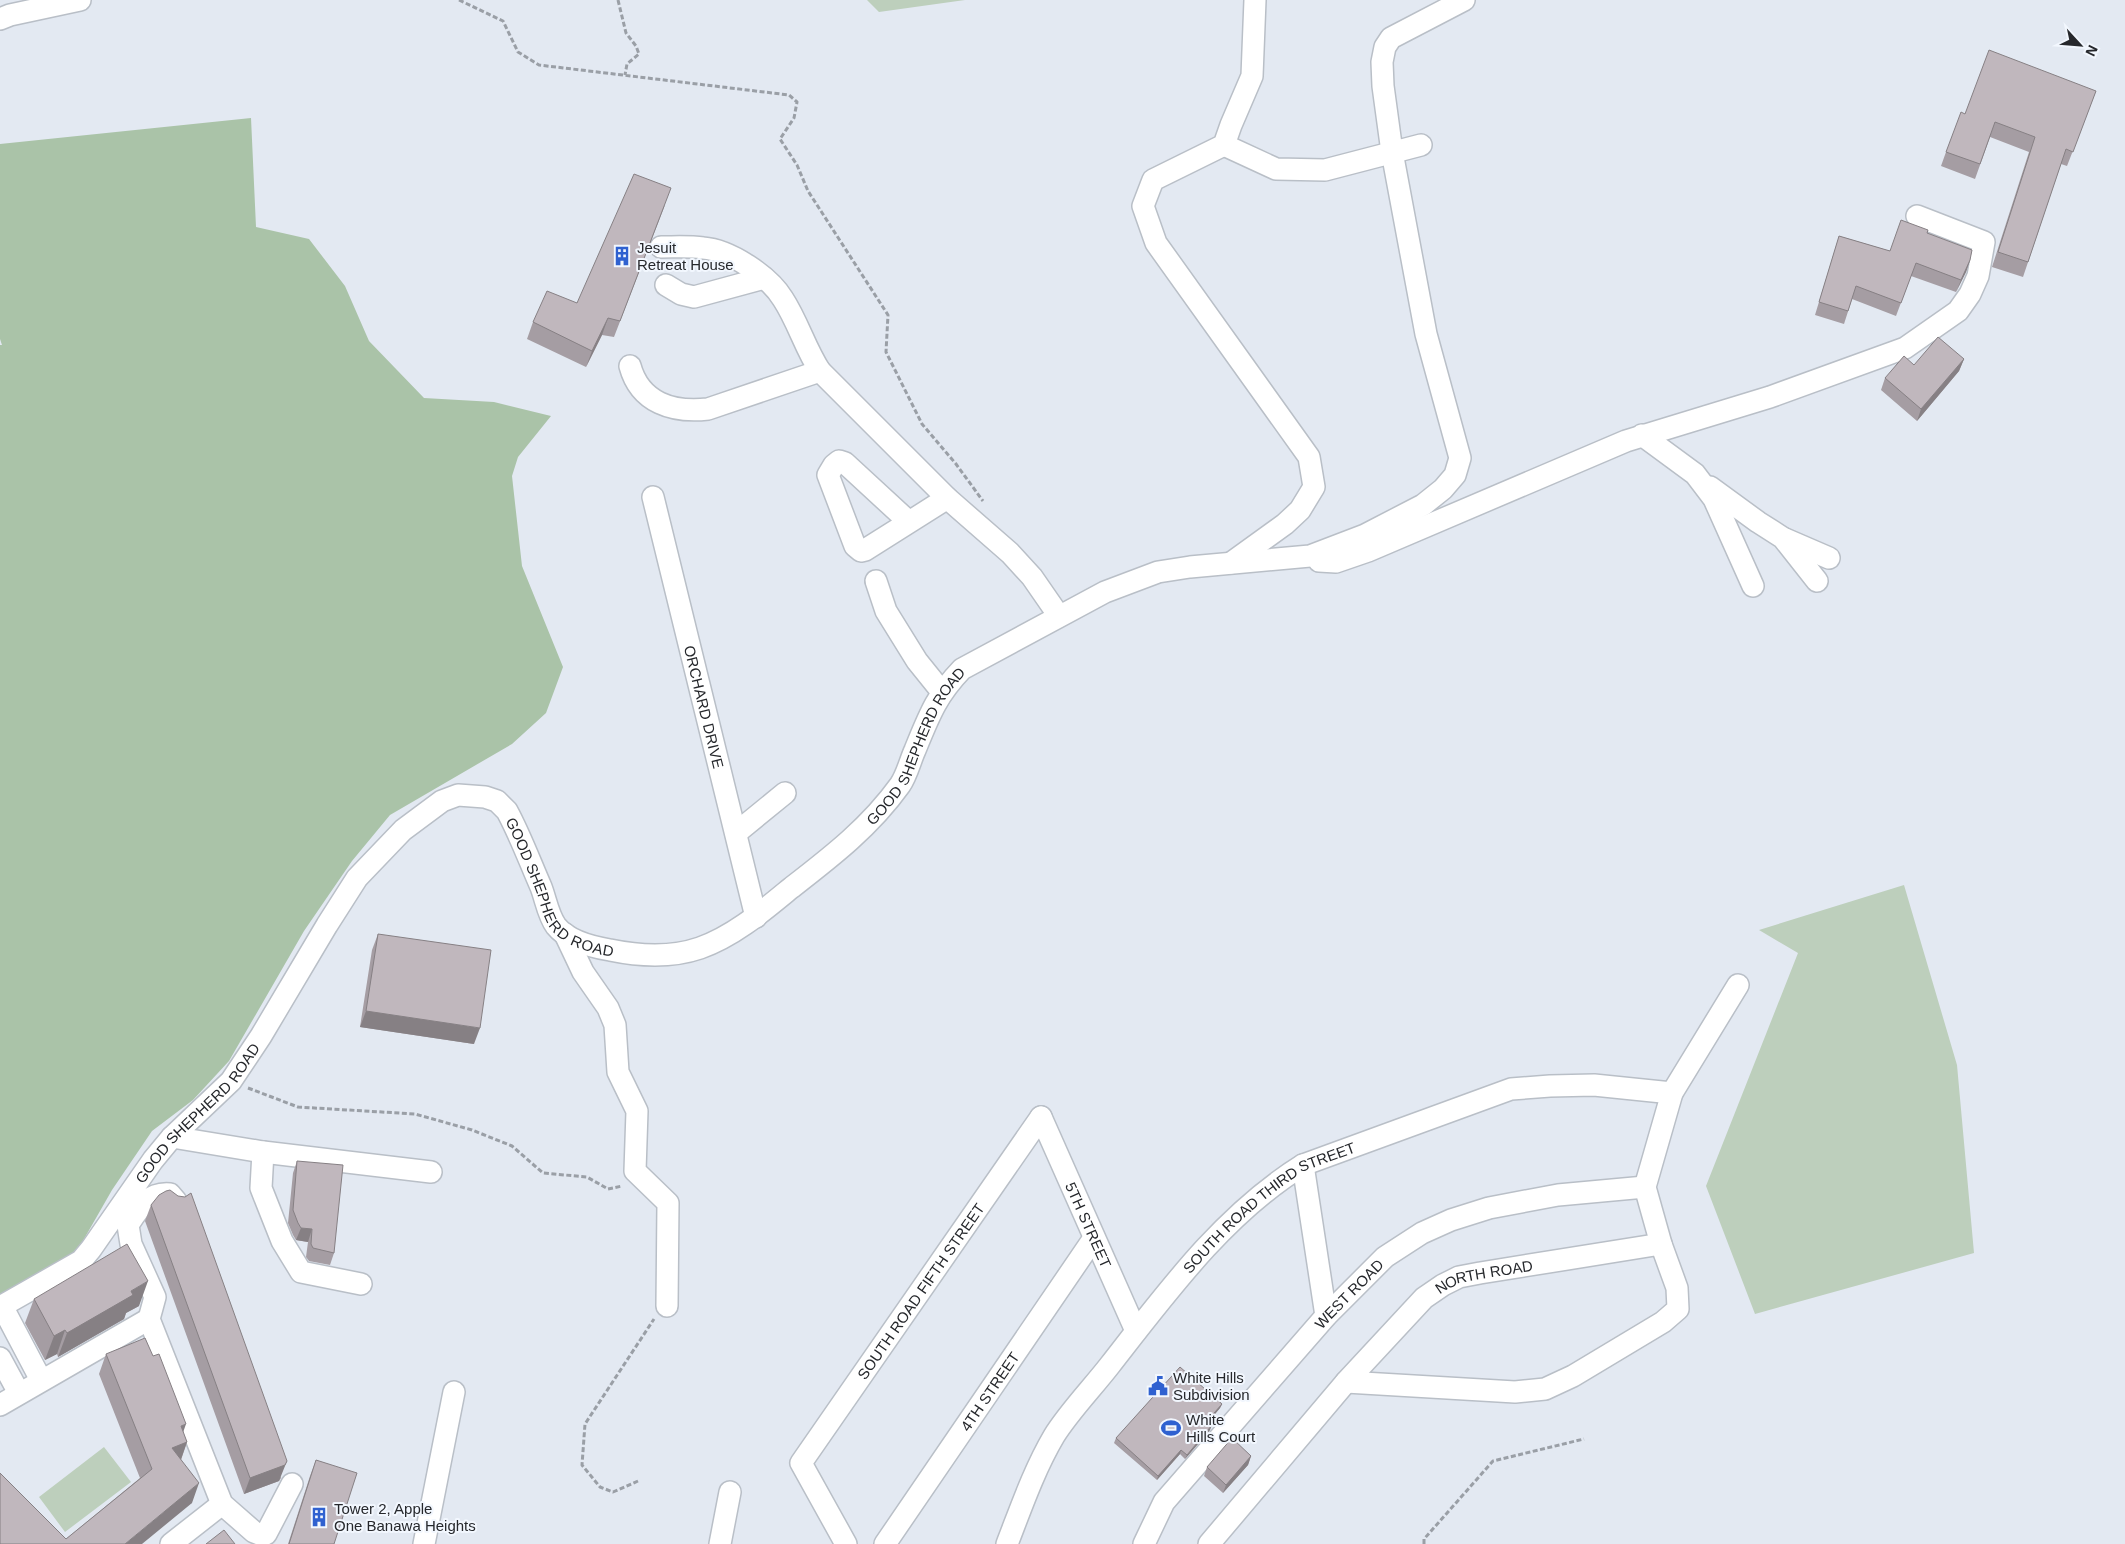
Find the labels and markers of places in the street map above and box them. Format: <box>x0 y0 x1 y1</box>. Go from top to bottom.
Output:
place label: Jesuit Retreat House <box>637 239 734 273</box>
building icon: Jesuit Retreat House <box>611 245 633 267</box>
place label: White Hills Subdivision <box>1173 1369 1250 1403</box>
public building icon: White Hills Subdivision <box>1147 1375 1169 1397</box>
place label: White Hills Court <box>1186 1411 1256 1445</box>
sports icon: White Hills Court <box>1160 1417 1182 1439</box>
place label: Tower 2, Apple One Banawa Heights <box>334 1500 476 1534</box>
building icon: Tower 2, Apple One Banawa Heights <box>308 1506 330 1528</box>

